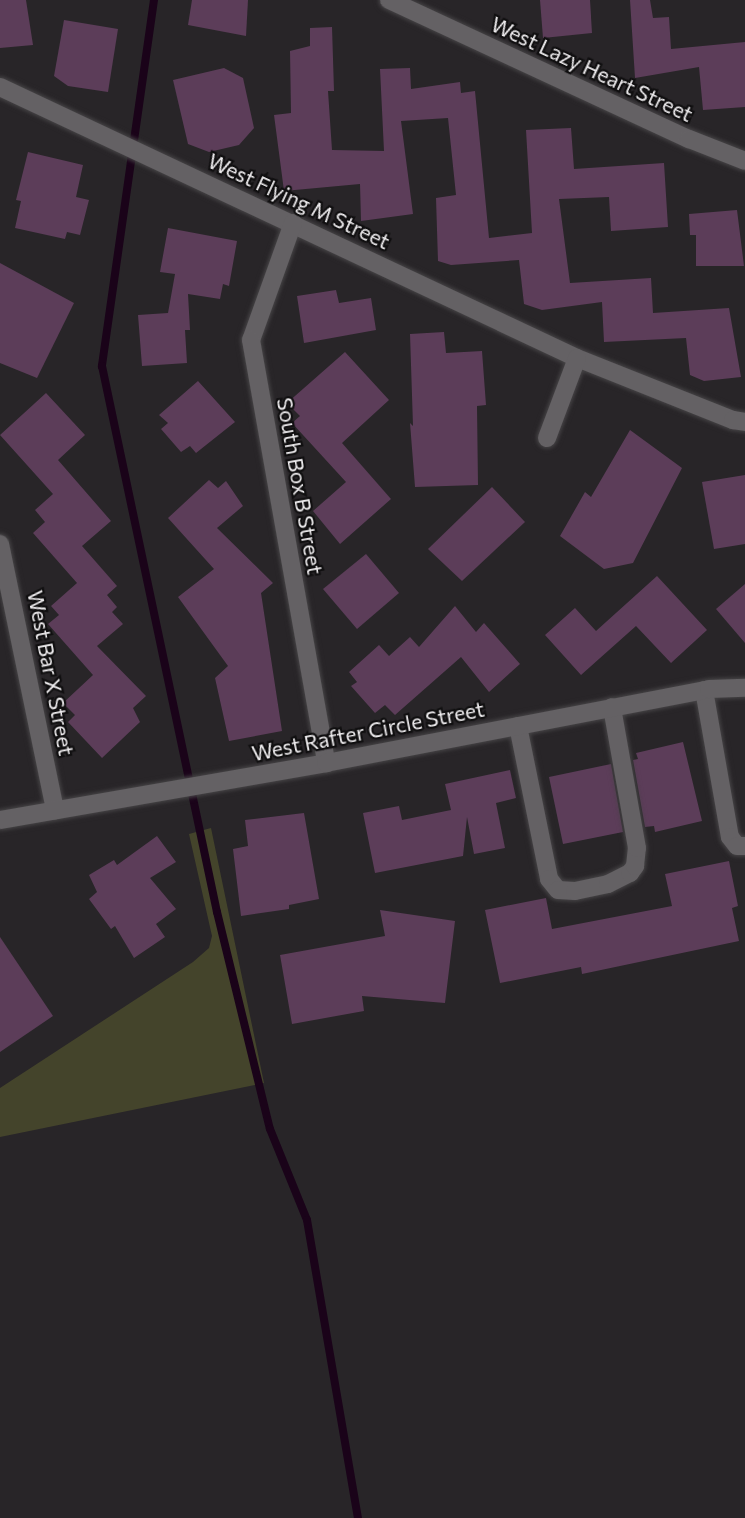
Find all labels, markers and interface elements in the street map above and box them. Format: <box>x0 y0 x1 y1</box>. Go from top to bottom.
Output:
street label: West Lazy Heart Street <box>487 11 697 127</box>
street label: West Flying M Street <box>204 148 394 254</box>
street label: South Box B Street <box>272 396 328 576</box>
street label: West Bar X Street <box>23 588 79 758</box>
street label: West Rafter Circle Street <box>250 696 486 766</box>

